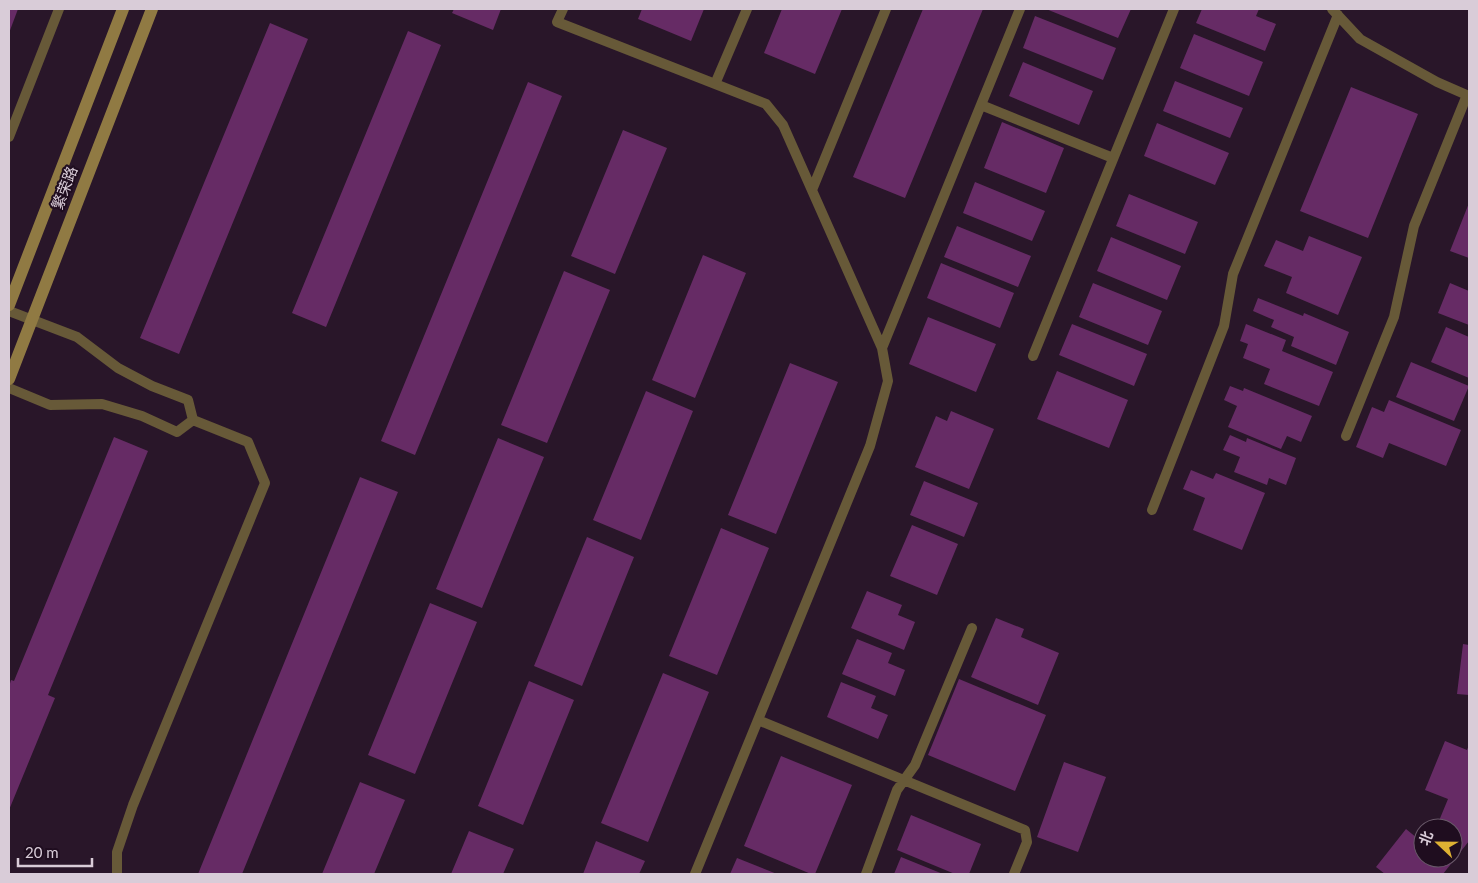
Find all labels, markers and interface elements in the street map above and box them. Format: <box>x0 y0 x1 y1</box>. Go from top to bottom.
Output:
street label: 繁荣路 <box>48 163 81 212</box>
north arrow <box>1413 818 1463 868</box>
text: 北 <box>1415 828 1436 848</box>
scale bar <box>18 836 91 868</box>
text: 20 m <box>25 843 59 861</box>

